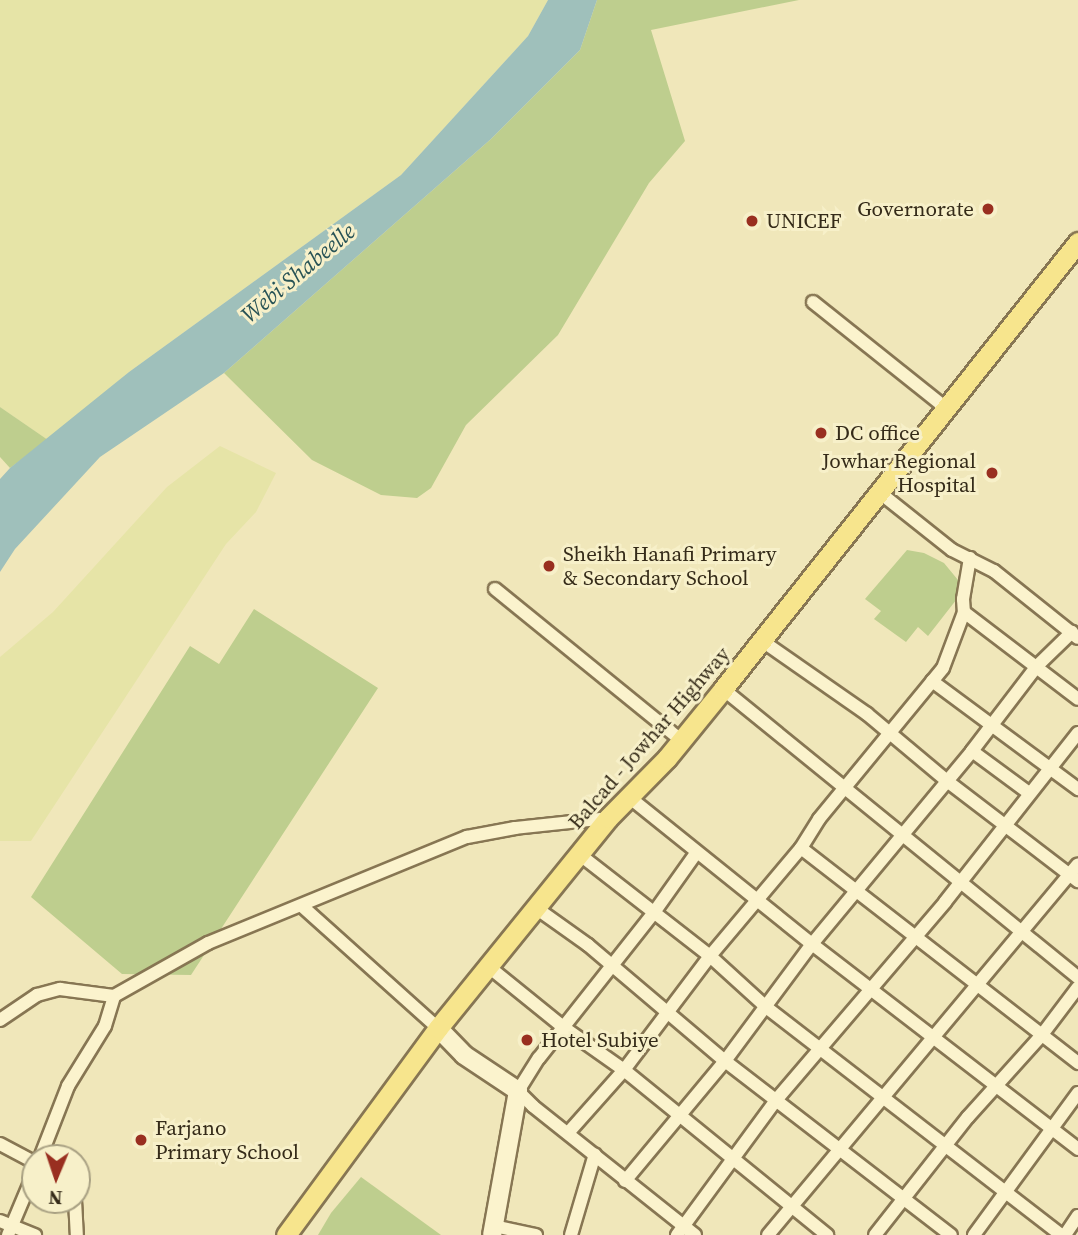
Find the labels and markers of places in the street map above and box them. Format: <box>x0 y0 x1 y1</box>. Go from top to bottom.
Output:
place label: Governorate <box>857 196 974 222</box>
marker: Governorate <box>980 201 996 217</box>
place label: UNICEF <box>766 208 842 234</box>
marker: UNICEF <box>744 213 760 229</box>
place label: DC office <box>835 420 920 446</box>
marker: DC office <box>813 425 829 441</box>
place label: Jowhar Regional Hospital <box>822 448 976 498</box>
marker: Jowhar Regional Hospital <box>982 463 1002 483</box>
place label: Sheikh Hanafi Primary & Secondary School <box>563 541 777 591</box>
marker: Sheikh Hanafi Primary & Secondary School <box>541 558 557 574</box>
place label: Hotel Subiye <box>541 1027 659 1053</box>
marker: Hotel Subiye <box>519 1032 535 1048</box>
place label: Farjano Primary School <box>155 1115 299 1165</box>
marker: Farjano Primary School <box>133 1132 149 1148</box>

